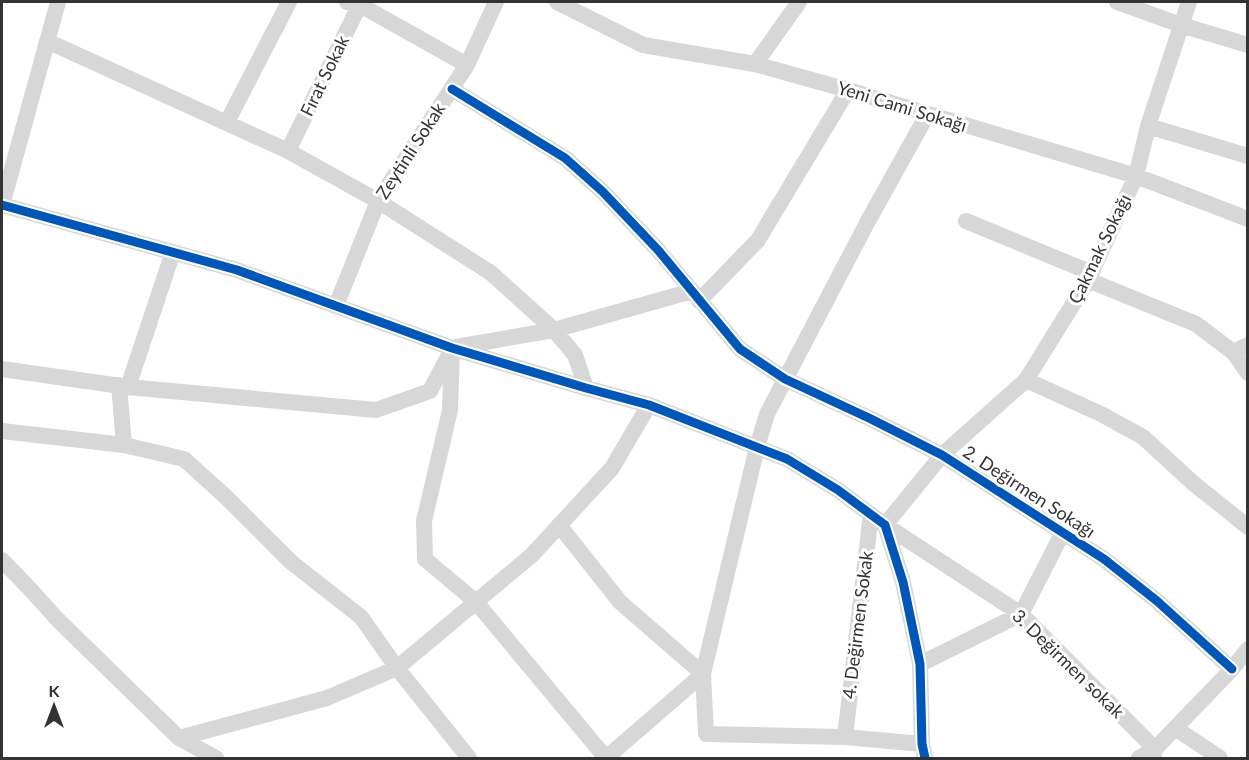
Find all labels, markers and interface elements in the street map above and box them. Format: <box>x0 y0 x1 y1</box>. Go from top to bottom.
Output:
street label: Fırat Sokak <box>295 31 353 120</box>
street label: Yeni Cami Sokağı <box>835 76 970 136</box>
street label: Zeytinli Sokak <box>371 97 450 203</box>
street label: Çakmak Sokağı <box>1063 190 1135 307</box>
street label: 2. Değirmen Sokağı <box>959 440 1100 542</box>
street label: 4. Değirmen Sokak <box>837 549 877 700</box>
street label: 3. Değirmen sokak <box>1008 604 1130 723</box>
north arrow <box>24 676 84 736</box>
text: K <box>49 681 61 700</box>

